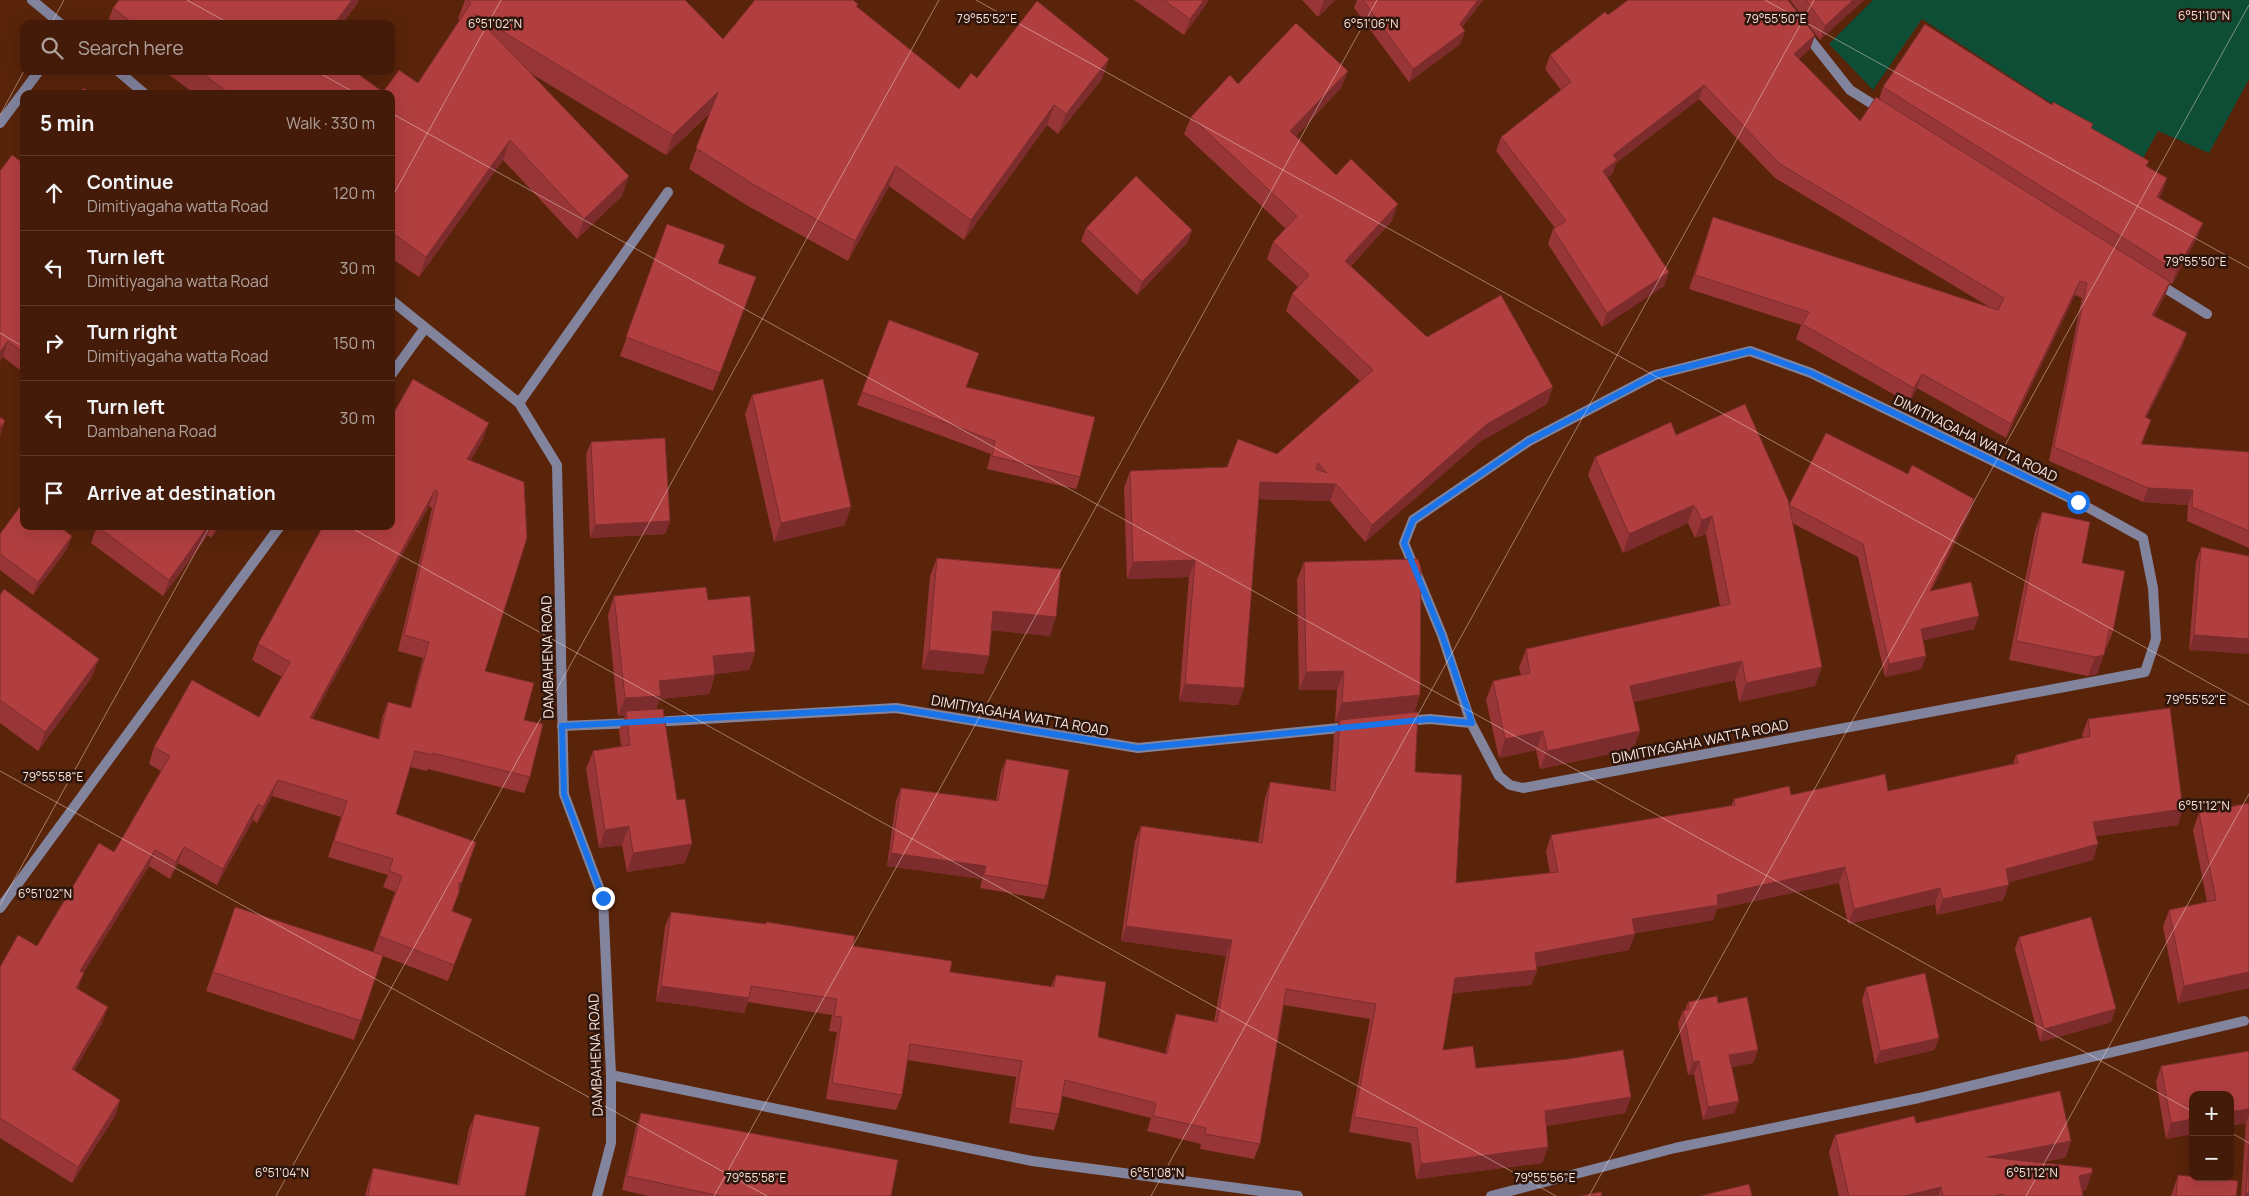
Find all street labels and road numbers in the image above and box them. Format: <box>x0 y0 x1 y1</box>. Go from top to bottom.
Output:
street label: DIMITIYAGAHA WATTA ROAD <box>1891 390 2061 486</box>
street label: DAMBAHENA ROAD <box>536 595 558 719</box>
street label: DIMITIYAGAHA WATTA ROAD <box>930 690 1110 740</box>
street label: DIMITIYAGAHA WATTA ROAD <box>1610 715 1790 767</box>
street label: DAMBAHENA ROAD <box>583 993 607 1117</box>

